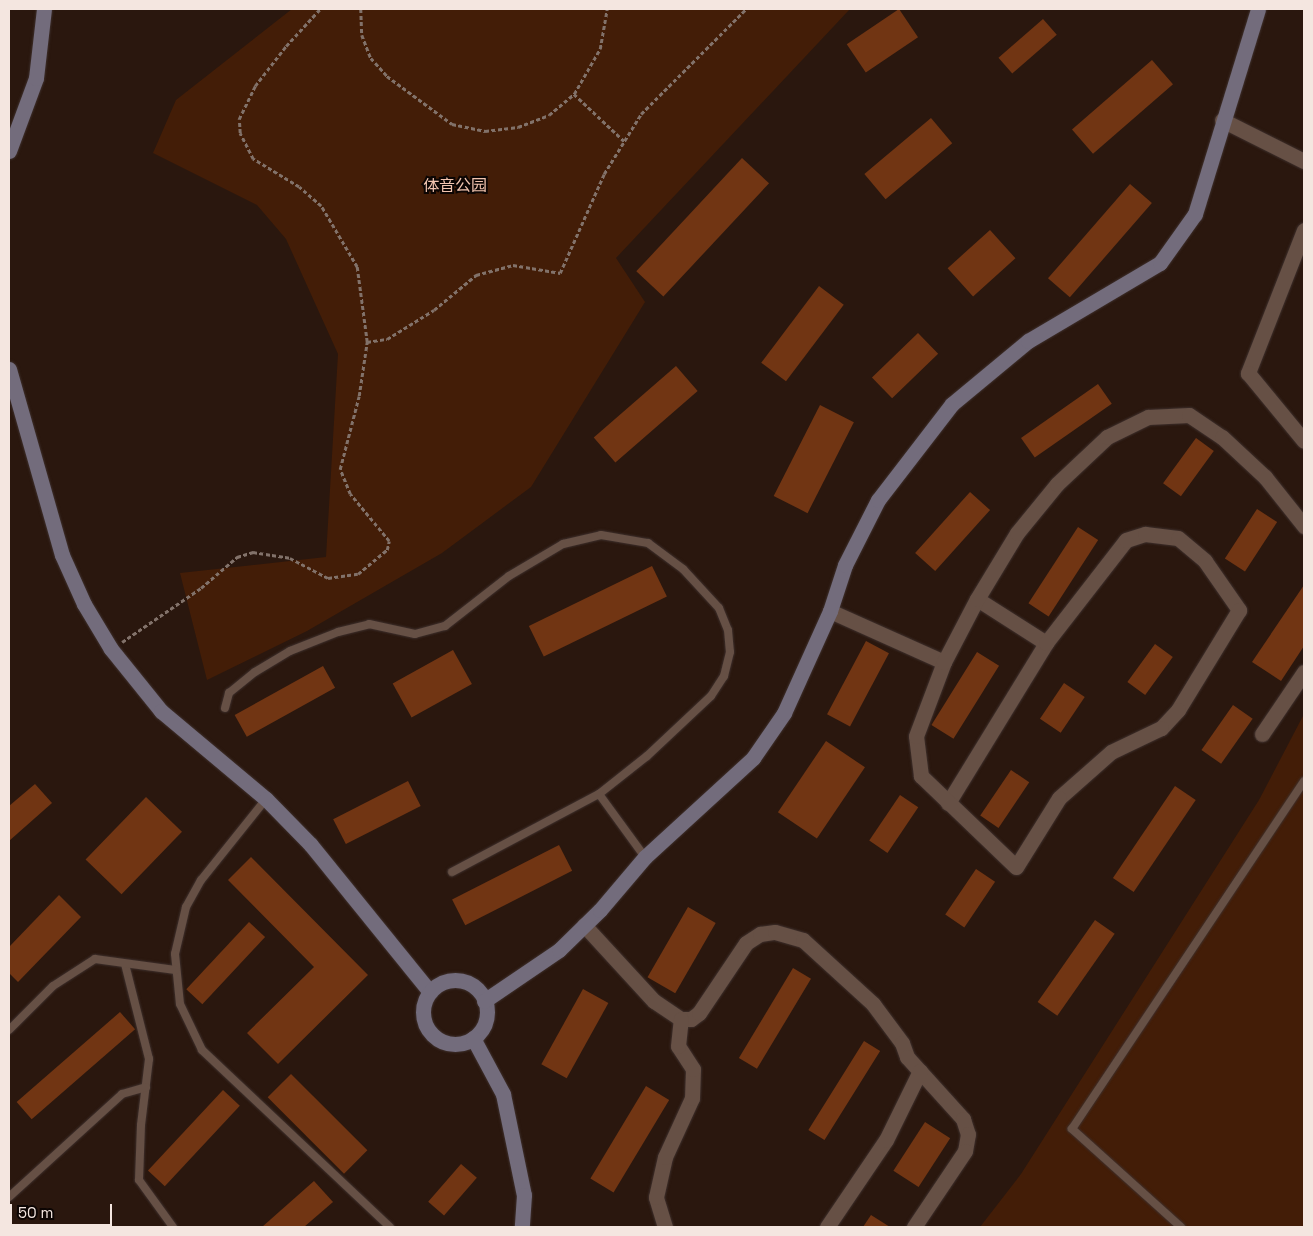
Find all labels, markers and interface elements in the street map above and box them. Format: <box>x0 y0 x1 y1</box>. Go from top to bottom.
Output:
park label: 体音公园 <box>423 176 487 196</box>
scale bar <box>12 1194 115 1226</box>
text: 50 m <box>18 1203 53 1222</box>

